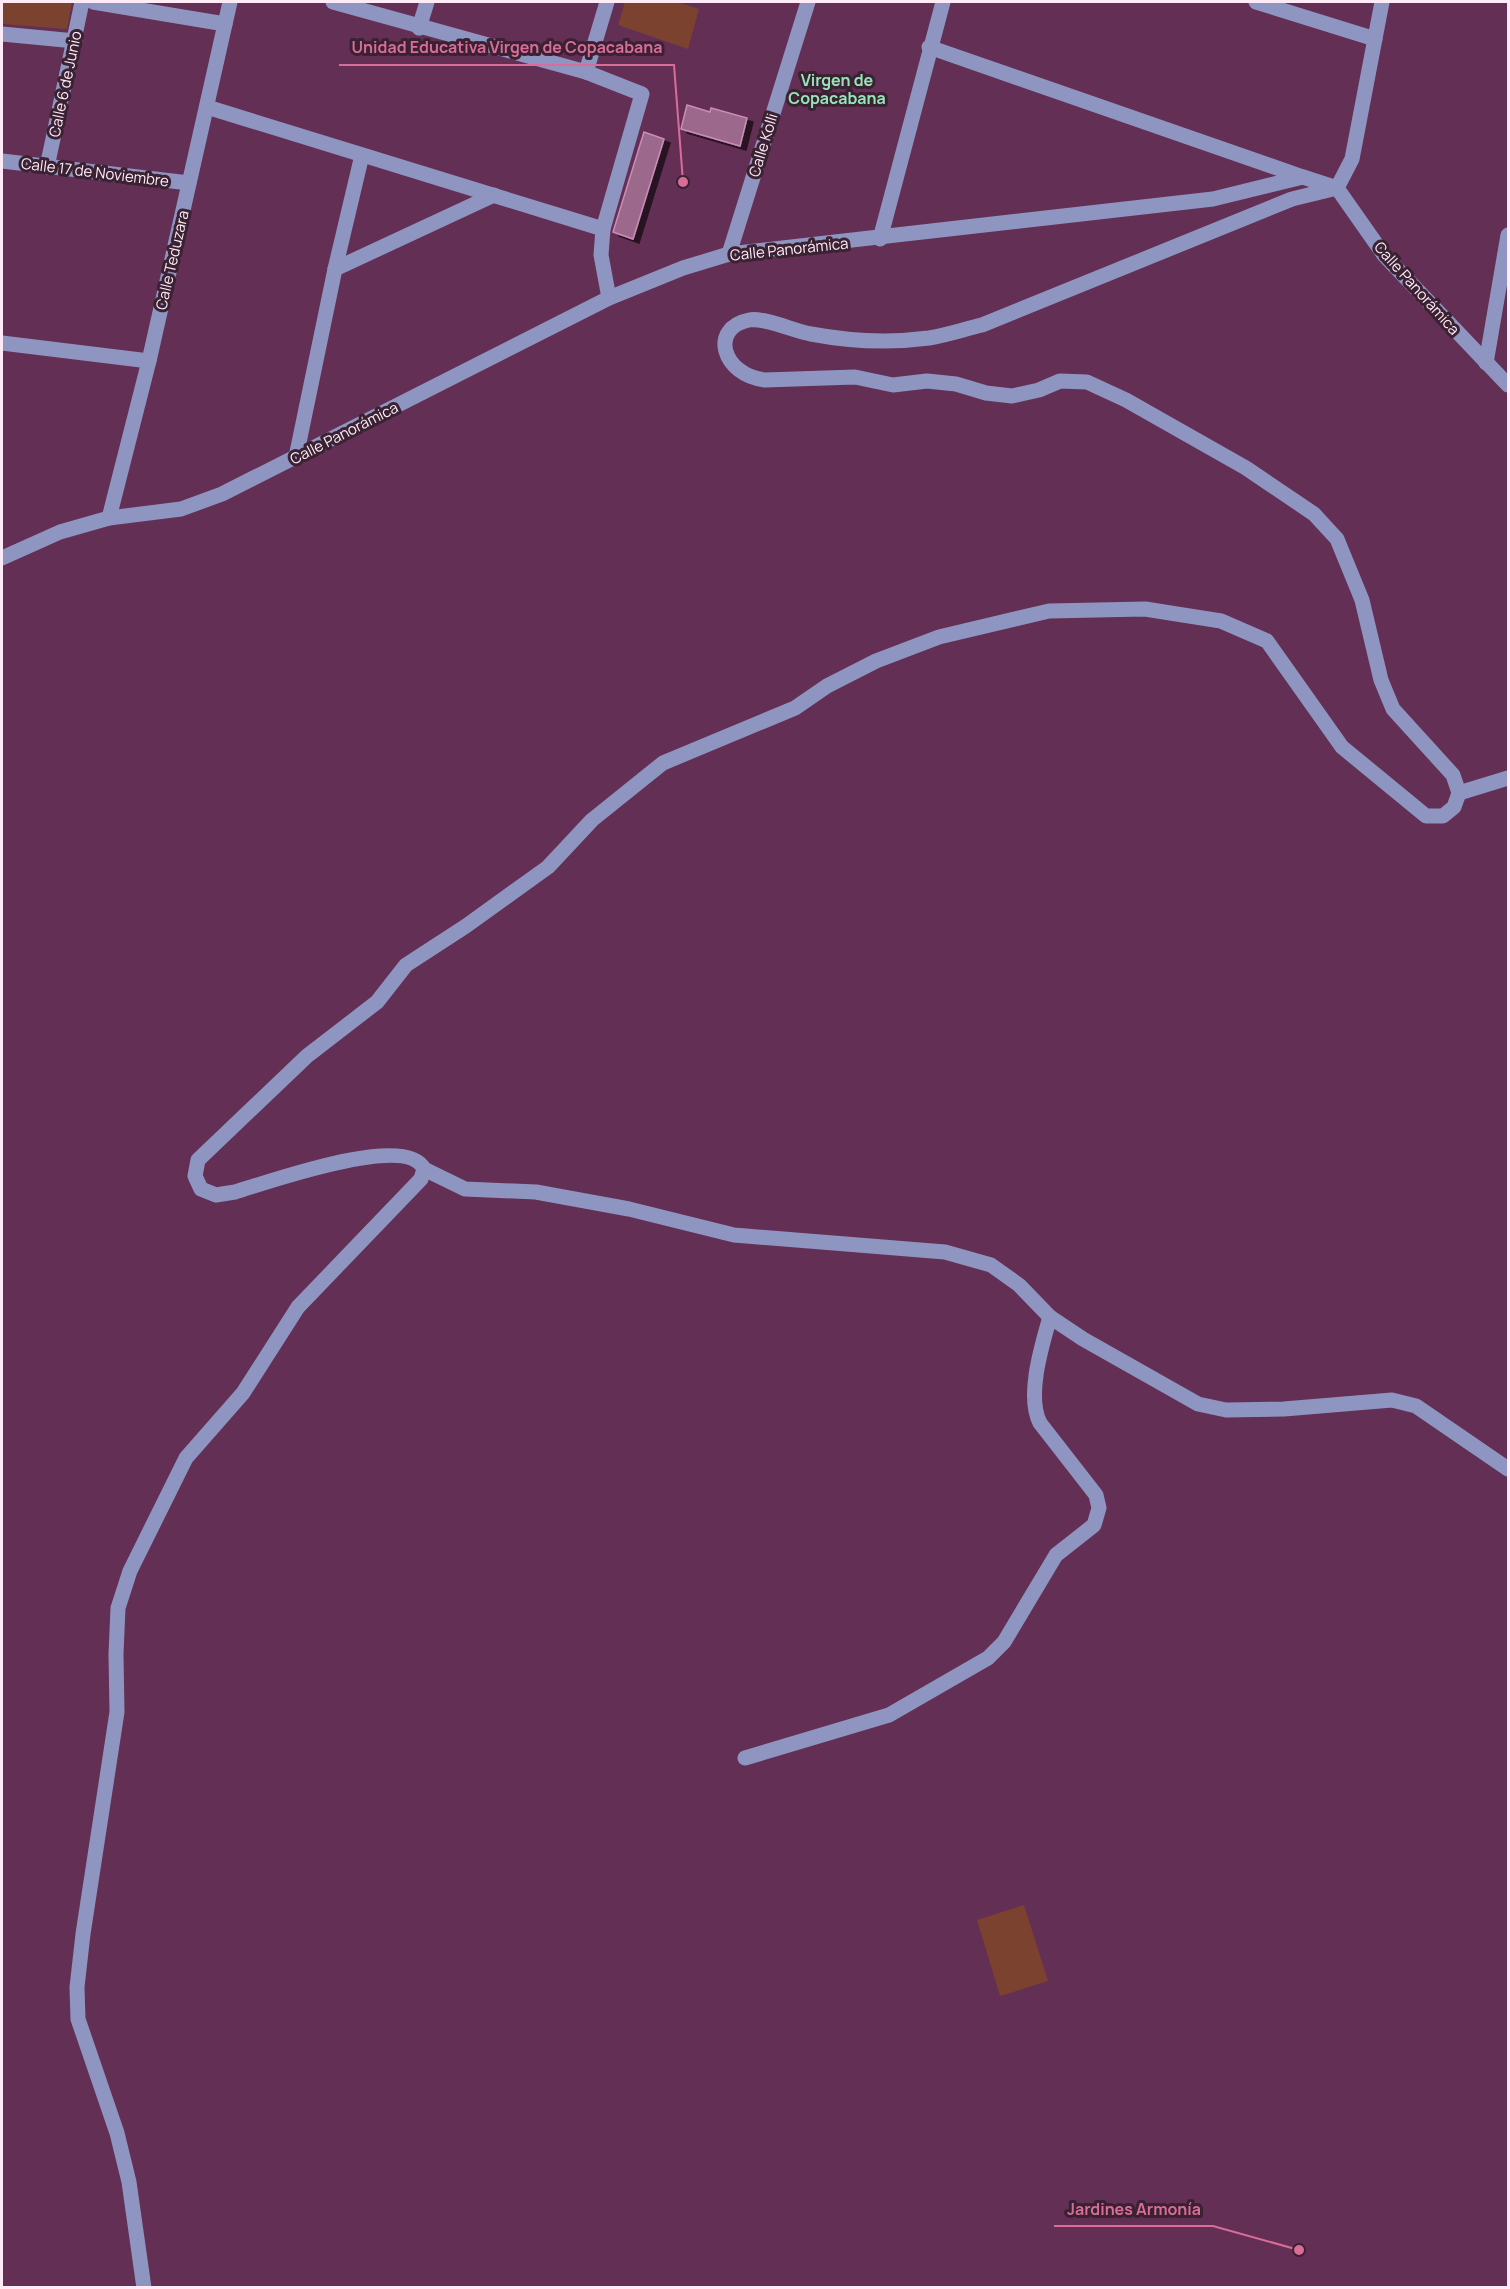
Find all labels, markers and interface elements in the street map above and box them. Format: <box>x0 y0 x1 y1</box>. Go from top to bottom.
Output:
street label: Calle 6 de Junio <box>44 29 87 139</box>
callout: Unidad Educativa Virgen de Copacabana <box>339 31 674 65</box>
text: Unidad Educativa Virgen de Copacabana <box>352 36 662 58</box>
district label: Virgen de Copacabana <box>788 69 886 109</box>
street label: Calle Kolli <box>743 111 783 179</box>
street label: Calle 17 de Noviembre <box>20 152 170 192</box>
street label: Calle Teduzara <box>150 208 194 312</box>
street label: Calle Panorámica <box>729 232 849 266</box>
street label: Calle Panorámica <box>1369 237 1465 339</box>
street label: Calle Panorámica <box>286 397 402 469</box>
callout: Jardines Armonía <box>1054 2192 1213 2226</box>
text: Jardines Armonía <box>1067 2198 1201 2220</box>

